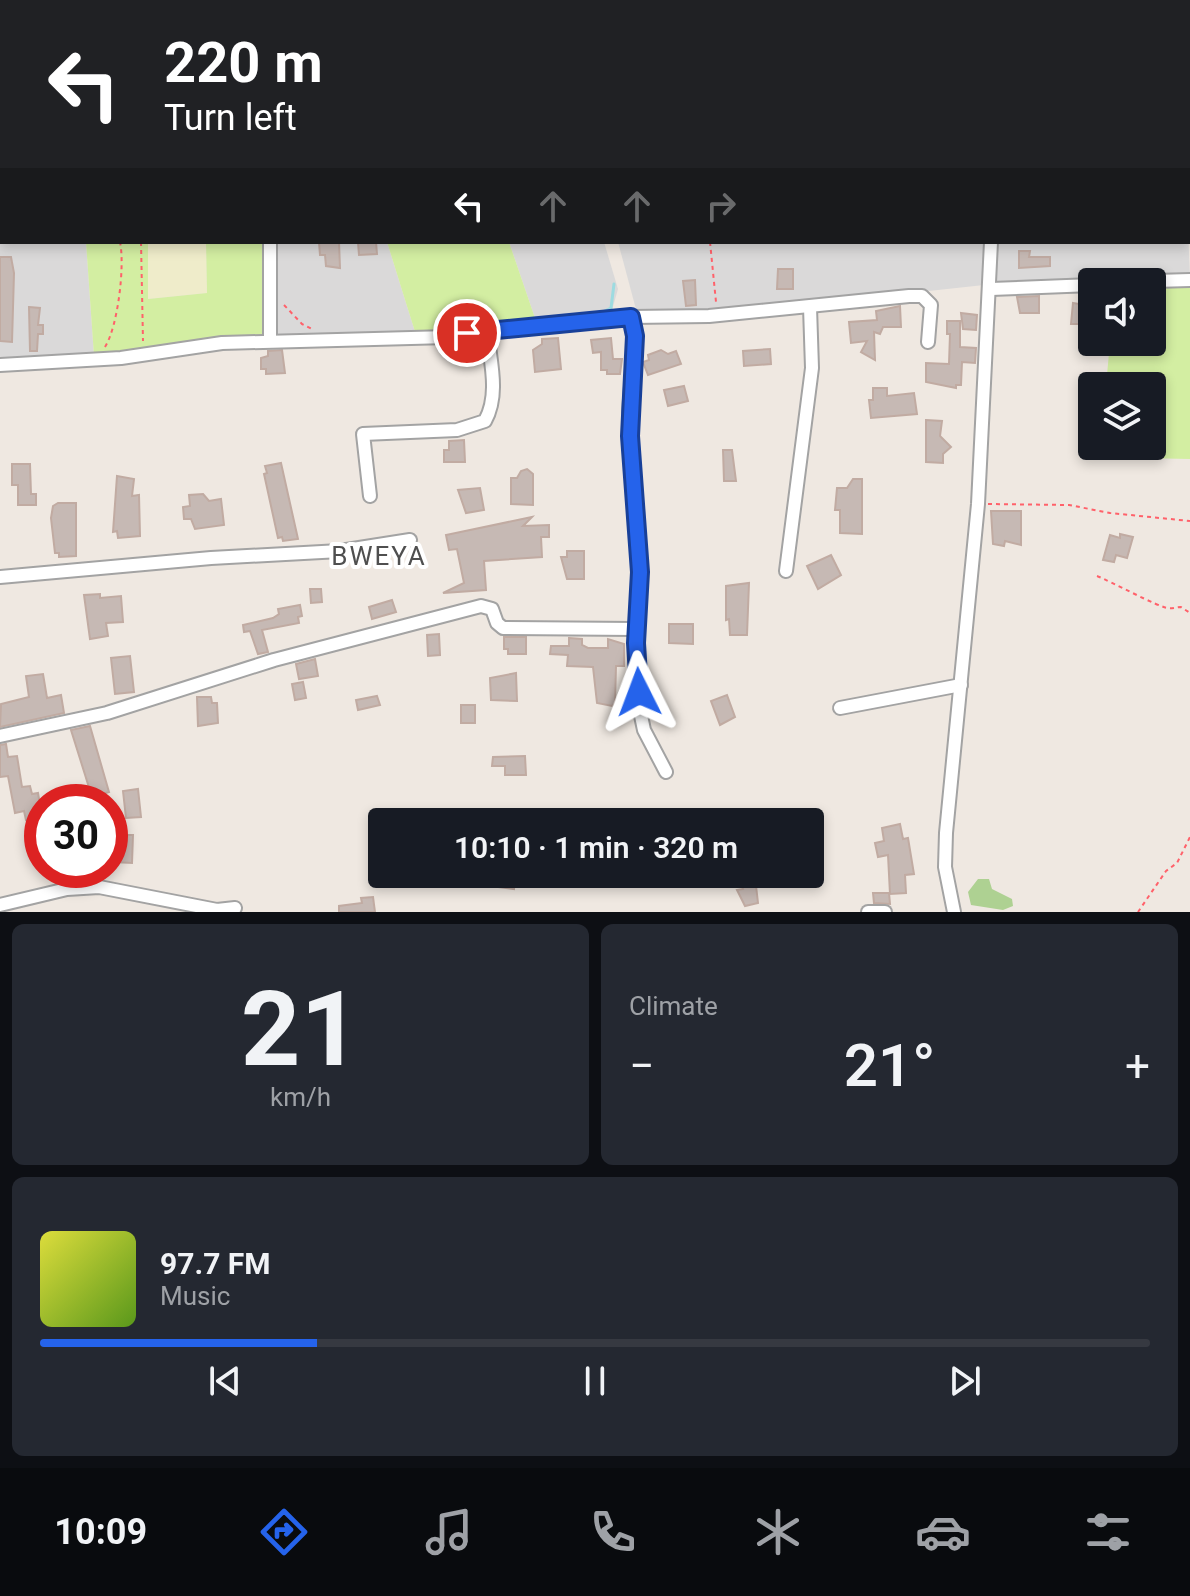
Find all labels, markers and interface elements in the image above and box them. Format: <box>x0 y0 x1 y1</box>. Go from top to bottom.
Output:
text: 220 m <box>164 30 323 96</box>
icon: left <box>32 32 136 136</box>
text: Turn left <box>164 97 297 139</box>
icon: left <box>447 184 491 228</box>
icon: ahead <box>531 184 575 228</box>
icon: ahead <box>615 184 659 228</box>
icon: right <box>699 184 743 228</box>
map controls <box>1078 268 1166 460</box>
button: sound <box>1078 268 1166 356</box>
pin <box>433 299 501 367</box>
icon: arrive <box>445 311 489 355</box>
button: layers <box>1078 372 1166 460</box>
district label: BWEYA <box>331 541 427 571</box>
position arrow <box>597 650 681 734</box>
speed limit sign: 30 <box>24 784 128 888</box>
text: 10:10 · 1 min · 320 m <box>454 830 738 865</box>
text: 21 <box>241 969 360 1090</box>
text: Climate <box>629 991 718 1021</box>
text: 21° <box>844 1030 935 1101</box>
text: − <box>629 1040 654 1092</box>
text: + <box>1125 1040 1150 1092</box>
text: km/h <box>270 1082 331 1112</box>
text: 97.7 FM <box>160 1246 271 1281</box>
text: Music <box>160 1281 230 1311</box>
icon: previous <box>203 1359 247 1403</box>
icon: pause <box>573 1359 617 1403</box>
icon: next <box>943 1359 987 1403</box>
icon: directions <box>256 1504 312 1560</box>
icon: music <box>421 1504 477 1560</box>
icon: phone <box>585 1504 641 1560</box>
icon: climate <box>750 1504 806 1560</box>
icon: car <box>915 1504 971 1560</box>
icon: filters <box>1080 1504 1136 1560</box>
text: 10:09 <box>54 1511 147 1553</box>

